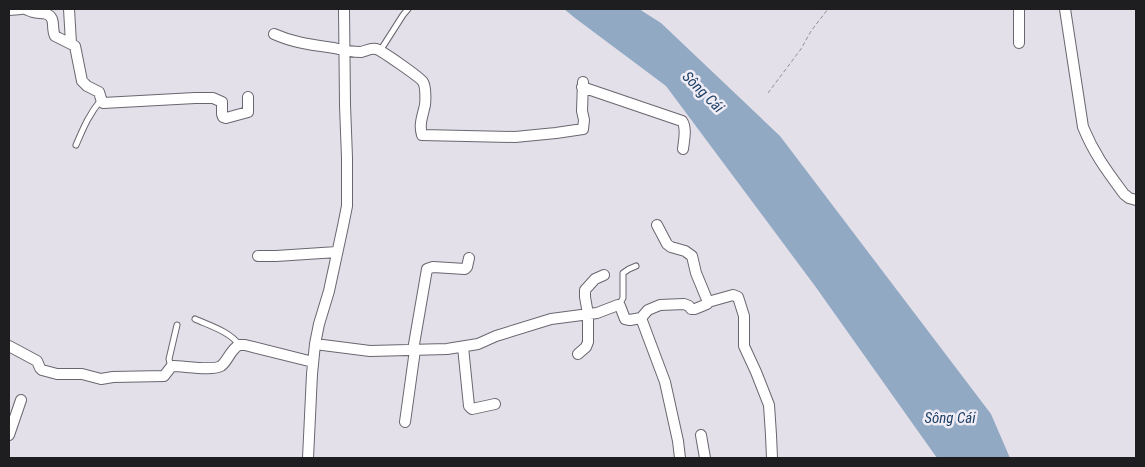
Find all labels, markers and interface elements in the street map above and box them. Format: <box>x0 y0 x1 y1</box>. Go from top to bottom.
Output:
water label: Sông Cái <box>679 68 728 117</box>
water label: Sông Cái <box>924 409 976 427</box>

